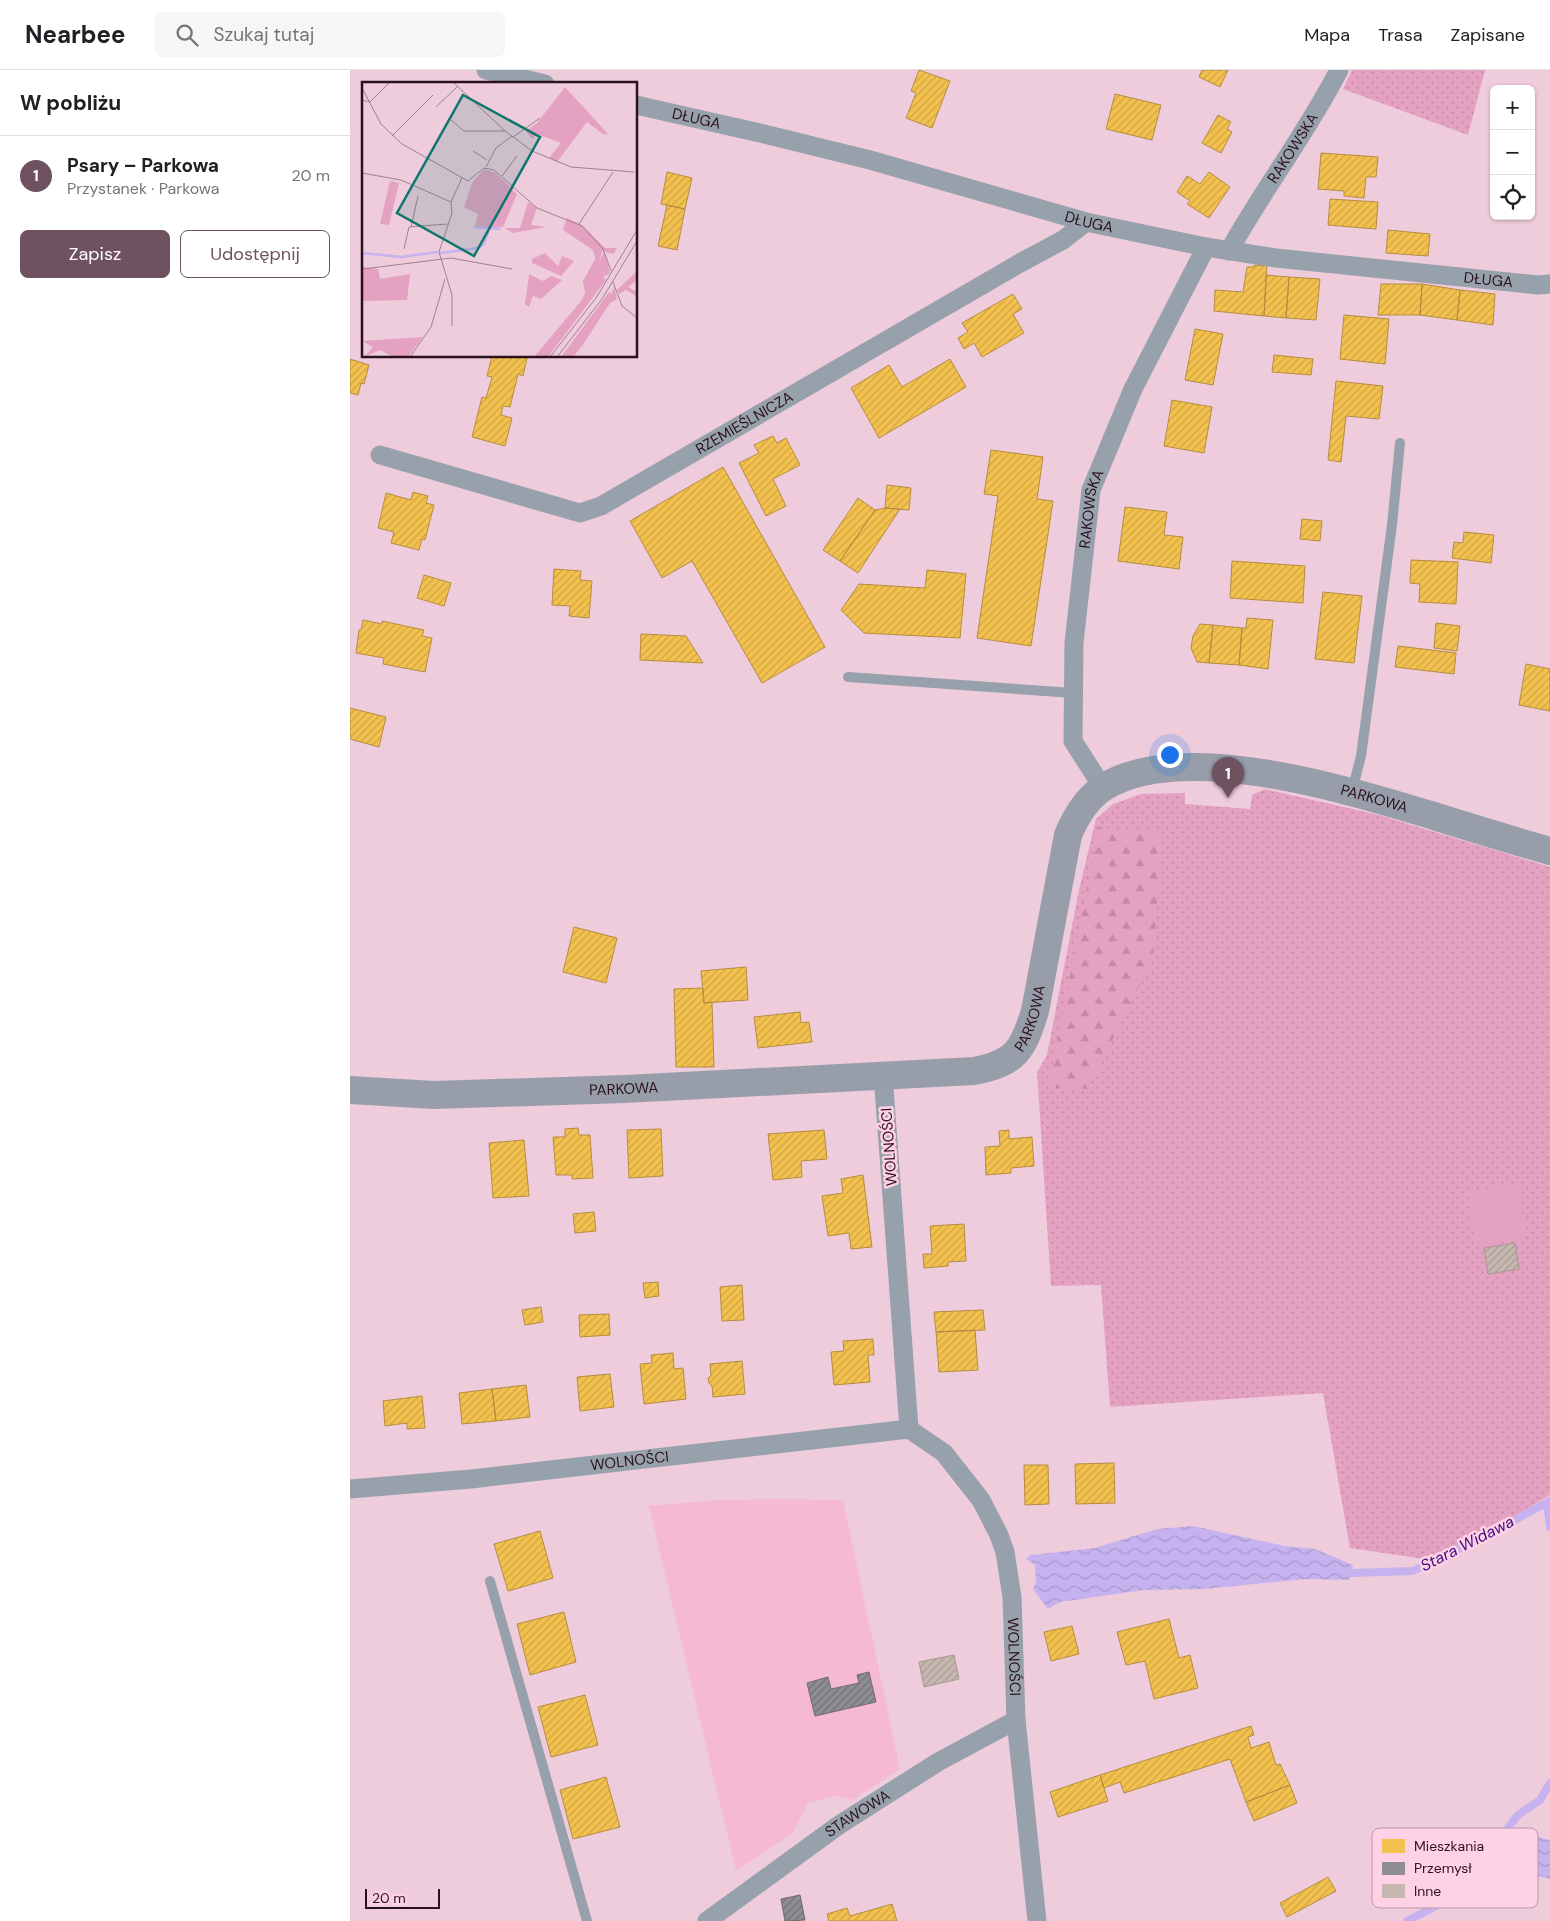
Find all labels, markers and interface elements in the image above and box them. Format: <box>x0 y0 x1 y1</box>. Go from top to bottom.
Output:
search box <box>155 12 505 57</box>
text: Nearbee <box>25 19 125 50</box>
icon: search <box>173 21 201 49</box>
text: Szukaj tutaj <box>213 22 314 47</box>
text: Mapa <box>1304 23 1350 47</box>
text: Trasa <box>1378 23 1422 47</box>
text: Zapisane <box>1450 23 1525 47</box>
inset map <box>362 82 638 358</box>
map controls <box>1490 85 1535 220</box>
button: + <box>1490 85 1535 130</box>
text: W pobliżu <box>20 89 121 117</box>
street label: DŁUGA <box>670 103 723 134</box>
street label: RAKOWSKA <box>1263 109 1323 187</box>
button: − <box>1490 130 1535 175</box>
text: Psary – Parkowa <box>67 153 219 178</box>
text: 1 <box>33 165 39 186</box>
text: 20 m <box>291 165 330 186</box>
button: locate <box>1490 175 1535 220</box>
text: Przystanek · Parkowa <box>67 178 219 199</box>
street label: DŁUGA <box>1062 206 1115 237</box>
button: Zapisz <box>20 230 170 278</box>
button: Udostępnij <box>180 230 330 278</box>
street label: DŁUGA <box>1463 267 1514 292</box>
street label: RZEMIEŚLNICZA <box>692 387 797 459</box>
street label: RAKOWSKA <box>1075 466 1108 549</box>
your location <box>1157 742 1183 768</box>
pin: 1 <box>1212 757 1244 798</box>
street label: PARKOWA <box>1338 780 1410 818</box>
street label: PARKOWA <box>1010 983 1050 1056</box>
street label: PARKOWA <box>589 1077 659 1100</box>
street label: WOLNOŚCI <box>876 1107 902 1187</box>
street label: WOLNOŚCI <box>589 1447 670 1475</box>
water label: Stara Widawa <box>1417 1511 1518 1576</box>
street label: WOLNOŚCI <box>1003 1617 1025 1696</box>
street label: STAWOWA <box>821 1785 894 1842</box>
legend <box>1372 1828 1538 1908</box>
text: Mieszkania <box>1414 1837 1484 1855</box>
text: Przemysł <box>1414 1859 1472 1877</box>
text: Inne <box>1414 1882 1441 1900</box>
scale bar <box>365 1886 440 1909</box>
text: 20 m <box>372 1889 406 1907</box>

